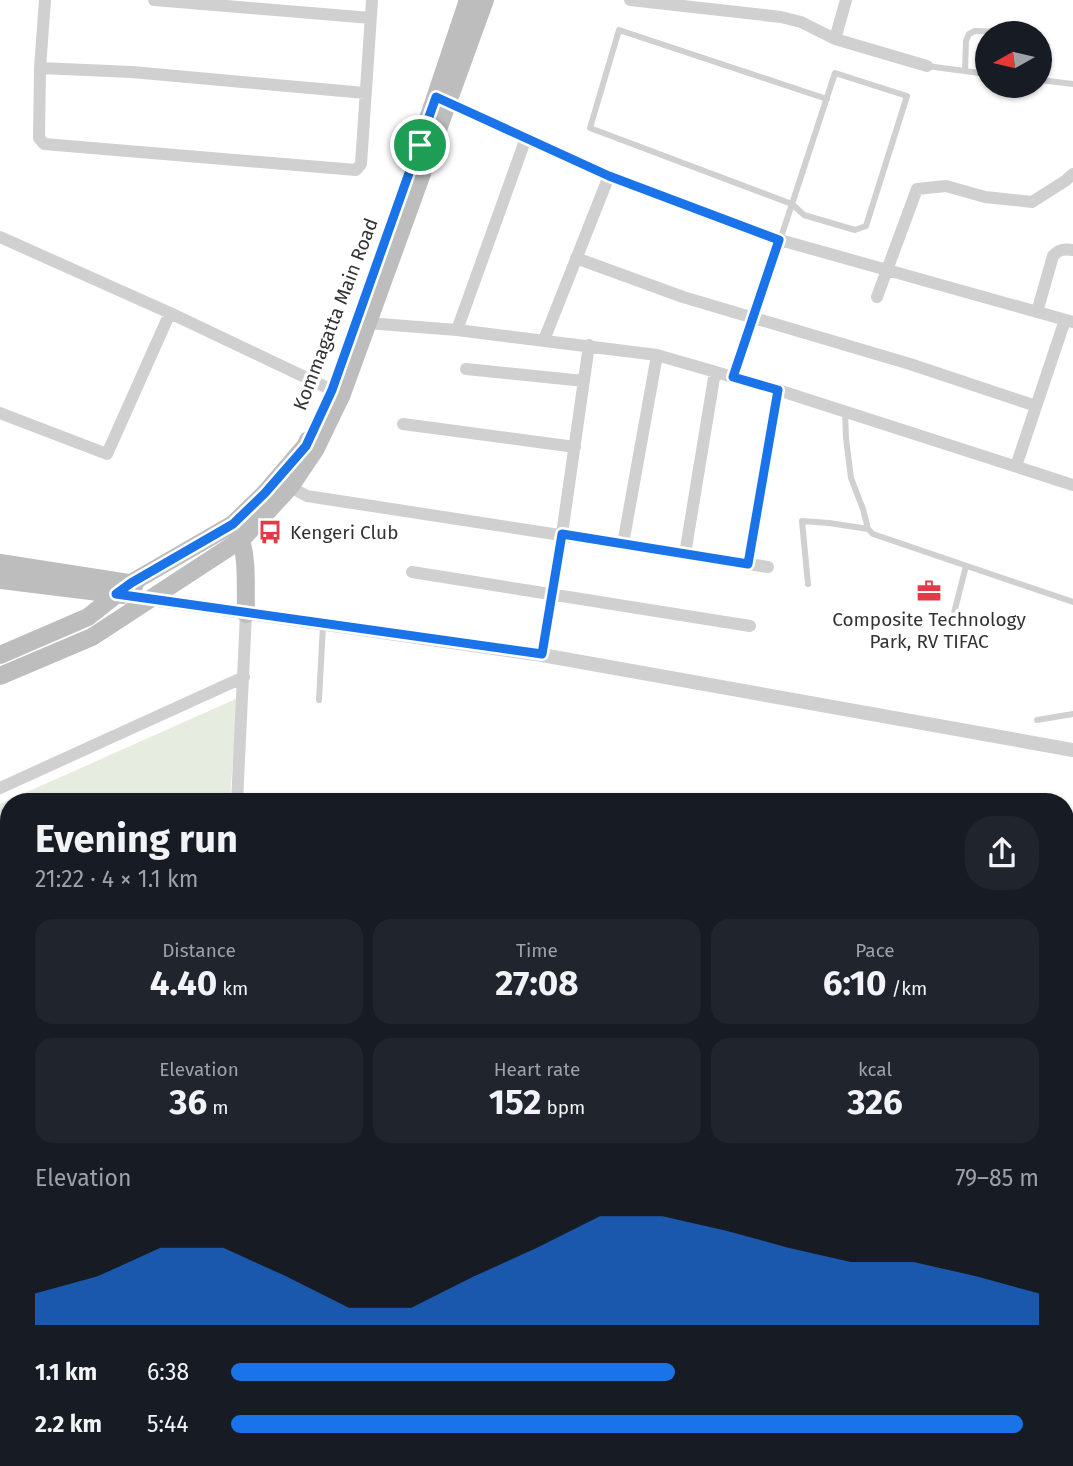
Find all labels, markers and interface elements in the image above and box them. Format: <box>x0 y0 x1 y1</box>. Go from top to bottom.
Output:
north arrow <box>975 21 1052 98</box>
map controls <box>975 21 1052 98</box>
pin <box>390 115 450 175</box>
icon: arrive <box>401 126 439 164</box>
street label: Kommagatta Main Road <box>288 215 383 414</box>
bus stop icon: Kengeri Club <box>256 518 284 546</box>
place label: Kengeri Club <box>290 521 398 544</box>
office icon: Composite Technology Park, RV TIFAC <box>915 577 943 605</box>
place label: Composite Technology Park, RV TIFAC <box>832 608 1026 653</box>
text: Evening run <box>35 816 238 862</box>
button: share <box>965 816 1039 890</box>
text: 21:22 · 4 × 1.1 km <box>35 865 198 893</box>
text: Distance <box>162 939 236 962</box>
text: Time <box>516 939 558 962</box>
text: Pace <box>855 939 895 962</box>
text: 4.40 <box>150 962 217 1004</box>
text: 27:08 <box>495 962 579 1004</box>
text: 6:10 <box>823 962 886 1004</box>
text: km <box>217 977 248 1000</box>
text: /km <box>886 977 927 1000</box>
text: Elevation <box>159 1058 239 1081</box>
text: Heart rate <box>494 1058 580 1081</box>
text: kcal <box>858 1058 892 1081</box>
text: 36 <box>169 1081 207 1123</box>
text: 152 <box>489 1081 541 1123</box>
text: 326 <box>847 1081 903 1123</box>
text: m <box>207 1096 229 1119</box>
text: bpm <box>541 1096 585 1119</box>
text: Elevation <box>35 1164 131 1192</box>
text: 79–85 m <box>955 1164 1039 1192</box>
text: 1.1 km <box>35 1358 97 1386</box>
text: 6:38 <box>147 1358 189 1386</box>
text: 2.2 km <box>35 1410 102 1438</box>
text: 5:44 <box>147 1410 188 1438</box>

